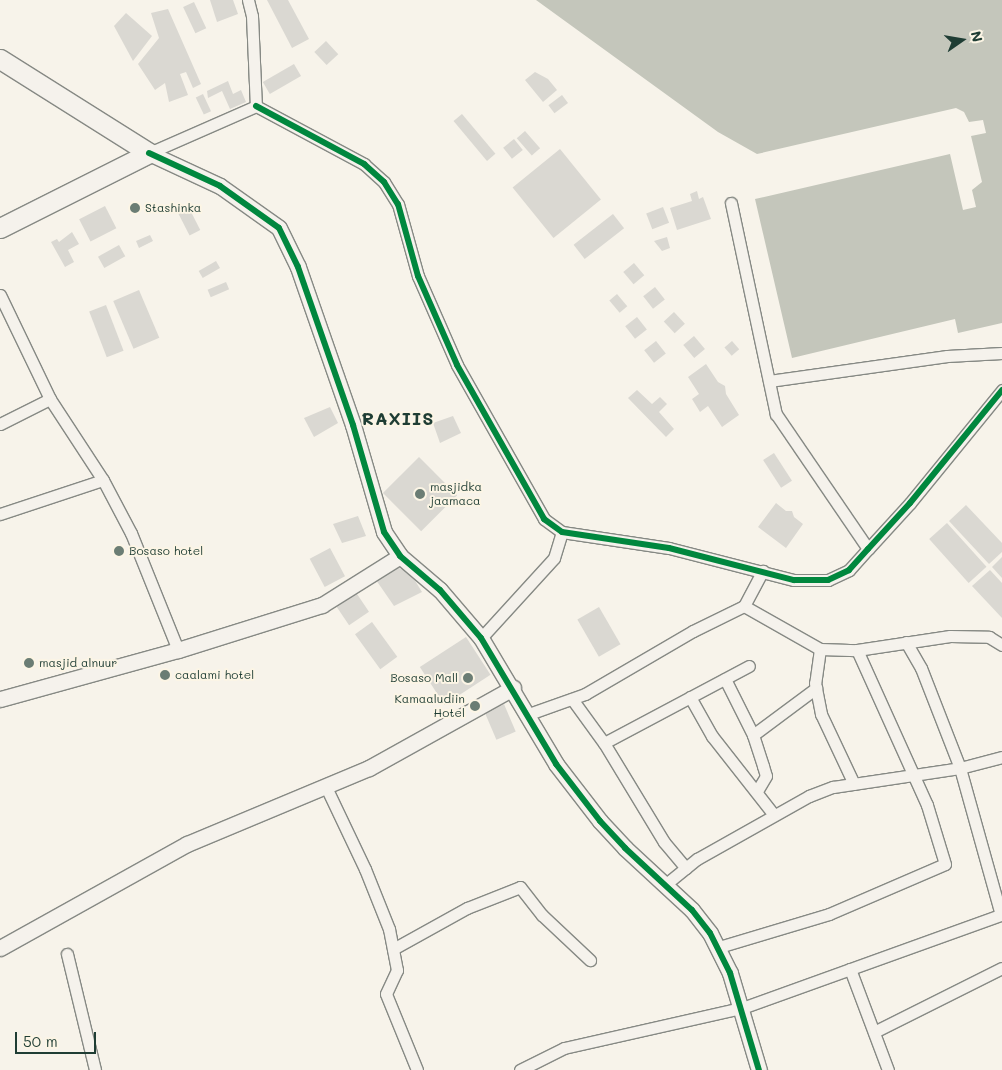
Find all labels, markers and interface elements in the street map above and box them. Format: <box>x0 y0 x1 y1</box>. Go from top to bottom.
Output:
north arrow <box>937 15 987 65</box>
text: N <box>967 29 988 44</box>
place label: Stashinka <box>145 201 201 215</box>
marker: Stashinka <box>129 202 141 214</box>
district label: RAXIIS <box>361 407 435 429</box>
place label: masjidka jaamaca <box>430 480 482 508</box>
marker: masjidka jaamaca <box>414 488 426 500</box>
place label: Bosaso hotel <box>129 544 203 558</box>
marker: Bosaso hotel <box>113 545 125 557</box>
place label: masjid alnuur <box>39 656 117 670</box>
marker: masjid alnuur <box>23 657 35 669</box>
place label: caalami hotel <box>175 668 254 682</box>
marker: caalami hotel <box>159 669 171 681</box>
place label: Bosaso Mall <box>390 671 458 685</box>
marker: Bosaso Mall <box>462 672 474 684</box>
place label: Kamaaludiin Hotel <box>395 692 465 720</box>
marker: Kamaaludiin Hotel <box>469 700 481 712</box>
scale bar <box>18 1022 99 1054</box>
text: 50 m <box>23 1031 58 1051</box>

